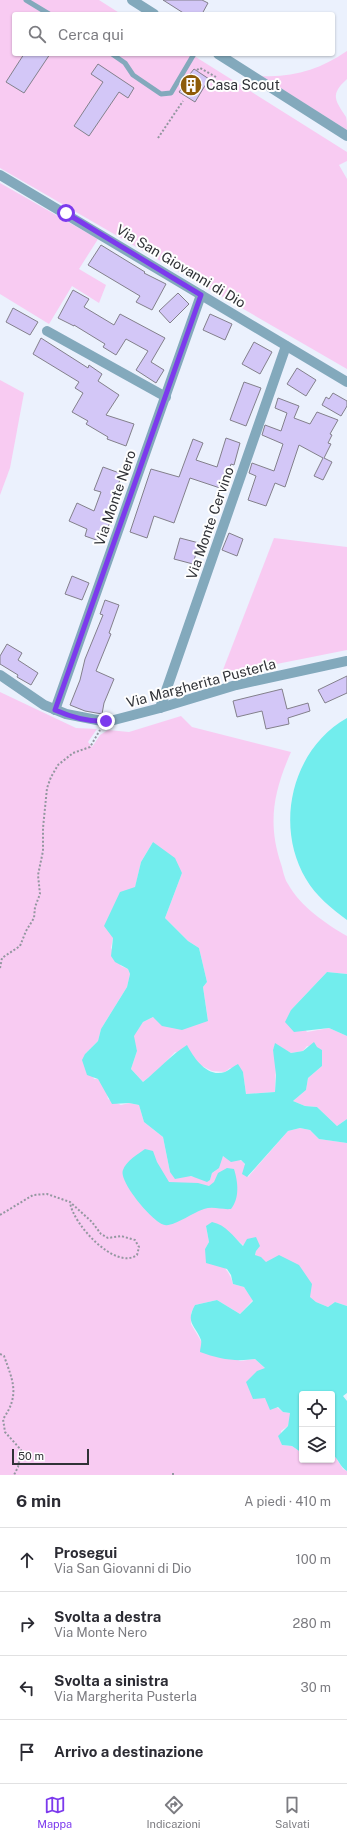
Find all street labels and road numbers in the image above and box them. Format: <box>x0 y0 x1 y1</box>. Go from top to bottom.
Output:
street label: Via San Giovanni di Dio <box>113 221 249 311</box>
street label: Via Monte Nero <box>91 448 139 548</box>
street label: Via Monte Cervino <box>183 464 237 582</box>
street label: Via Margherita Pusterla <box>125 655 277 711</box>

